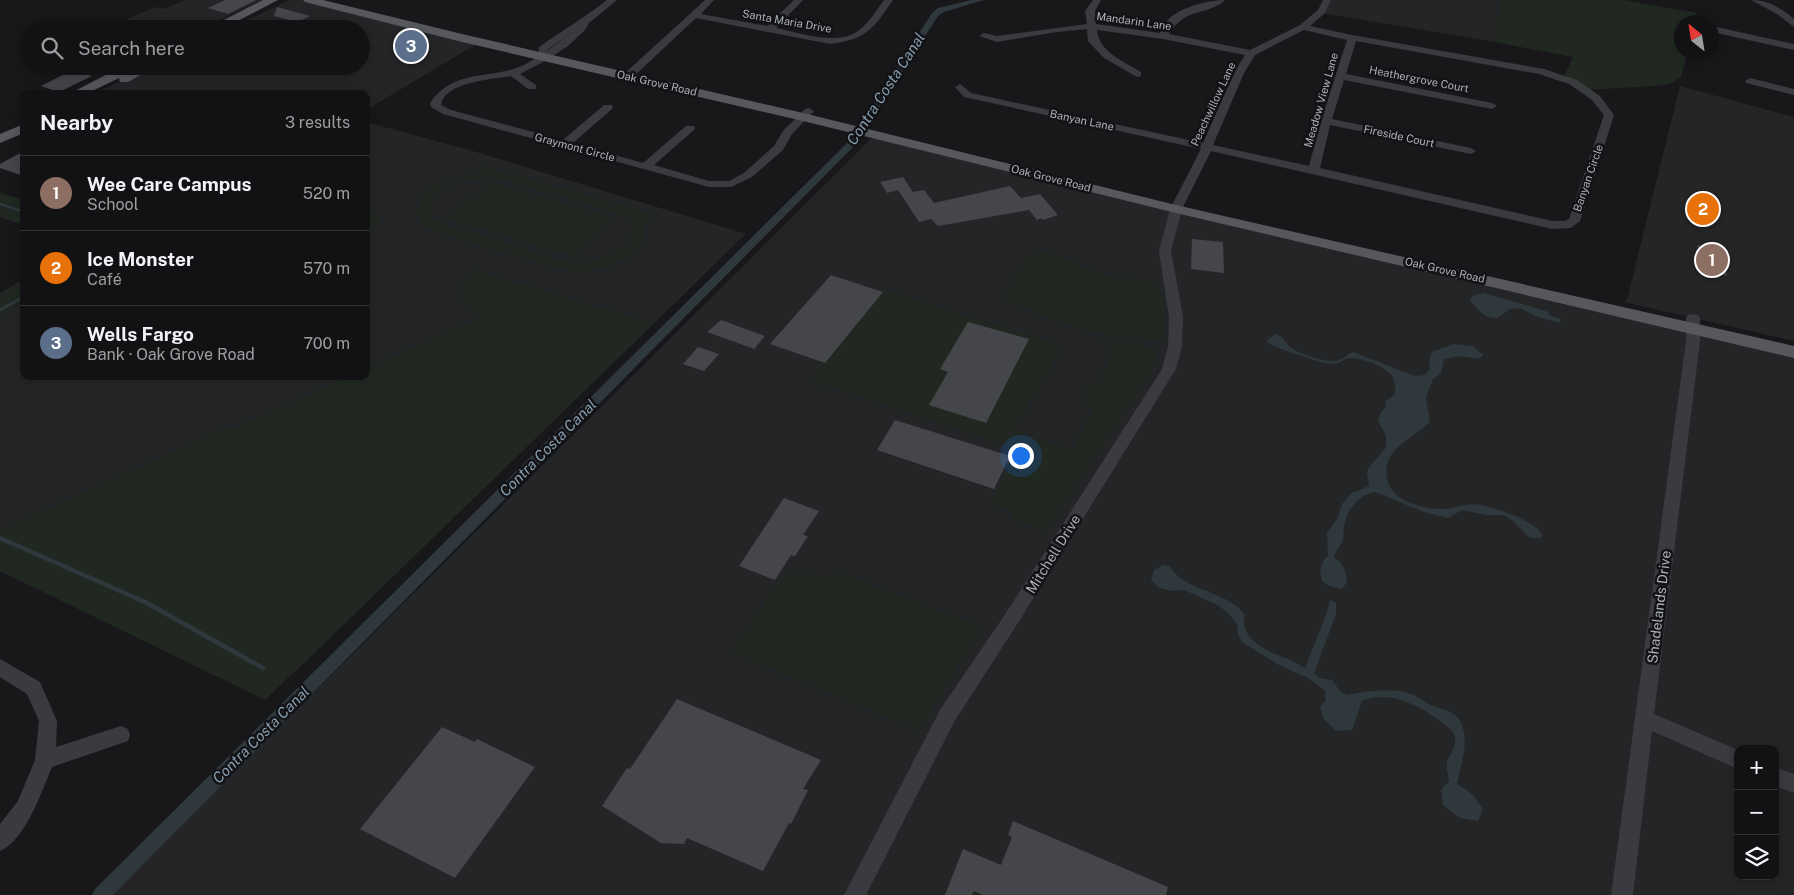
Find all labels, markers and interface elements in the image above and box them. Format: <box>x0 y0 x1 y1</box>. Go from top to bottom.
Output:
street label: Santa Maria Drive <box>741 7 833 35</box>
street label: Mandarin Lane <box>1096 10 1172 32</box>
north arrow <box>1674 15 1719 60</box>
search box <box>20 20 370 75</box>
pin: 3 <box>395 27 427 65</box>
water label: Contra Costa Canal <box>843 30 928 148</box>
icon: search <box>38 34 66 62</box>
text: Search here <box>78 37 185 59</box>
street label: Meadow View Lane <box>1302 51 1340 149</box>
street label: Peachwillow Lane <box>1188 60 1238 148</box>
street label: Heathergrove Court <box>1368 63 1470 95</box>
street label: Oak Grove Road <box>616 68 698 98</box>
street label: Banyan Lane <box>1049 107 1115 133</box>
text: Nearby <box>40 110 113 135</box>
text: 3 results <box>285 113 350 132</box>
street label: Fireside Court <box>1363 123 1435 149</box>
street label: Graymont Circle <box>534 131 616 163</box>
street label: Banyan Circle <box>1571 143 1605 213</box>
street label: Oak Grove Road <box>1010 162 1092 194</box>
text: Wee Care Campus <box>87 173 252 195</box>
text: 1 <box>53 184 59 203</box>
text: 520 m <box>303 184 350 203</box>
pin: 2 <box>1687 190 1719 228</box>
text: School <box>87 195 138 214</box>
pin: 1 <box>1696 241 1728 279</box>
text: Ice Monster <box>87 248 194 270</box>
street label: Oak Grove Road <box>1404 255 1486 285</box>
text: 2 <box>51 259 61 278</box>
text: 570 m <box>303 259 350 278</box>
text: Café <box>87 270 122 289</box>
text: Wells Fargo <box>87 323 194 345</box>
text: 3 <box>51 334 61 353</box>
text: 700 m <box>304 334 350 353</box>
text: Bank · Oak Grove Road <box>87 345 255 364</box>
water label: Contra Costa Canal <box>496 396 600 500</box>
your location <box>1008 443 1034 469</box>
street label: Mitchell Drive <box>1022 512 1084 596</box>
street label: Shadelands Drive <box>1644 550 1674 664</box>
water label: Contra Costa Canal <box>209 683 313 787</box>
map controls <box>1734 745 1779 880</box>
button: + <box>1734 745 1779 790</box>
button: − <box>1734 790 1779 835</box>
button: layers <box>1734 835 1779 880</box>

